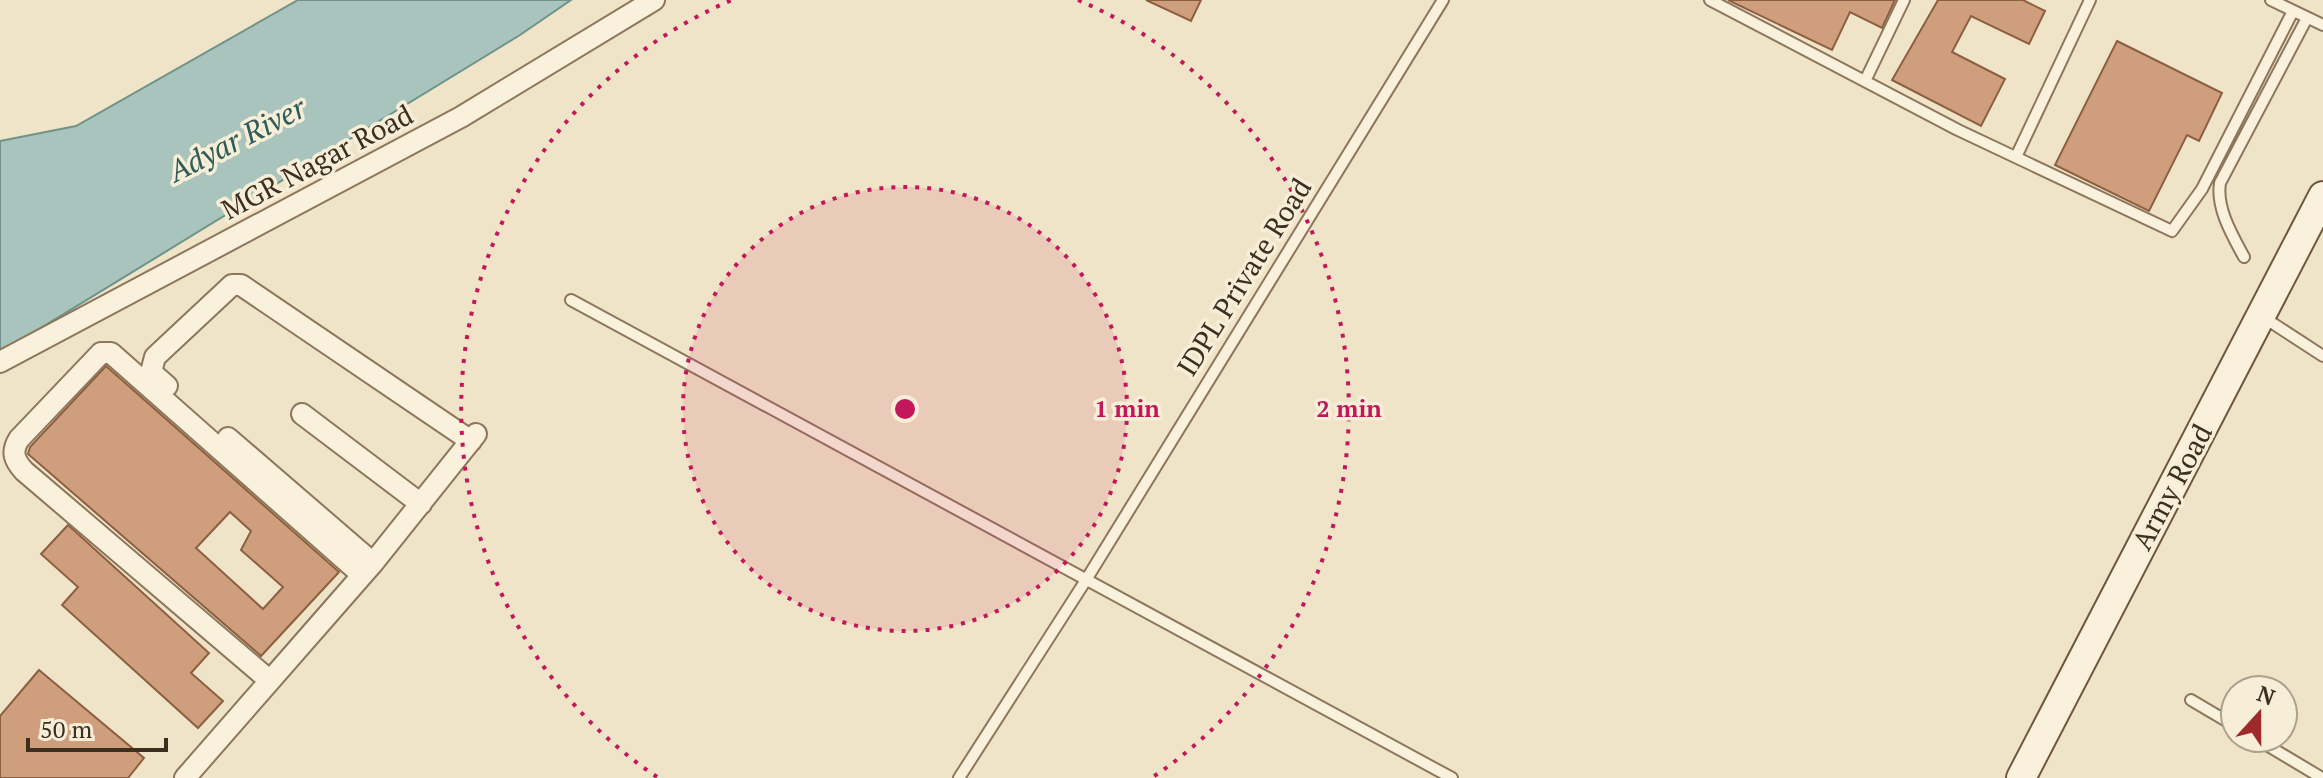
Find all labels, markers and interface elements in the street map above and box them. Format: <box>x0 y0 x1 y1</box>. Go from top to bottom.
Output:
water label: Adyar River <box>159 87 313 192</box>
street label: MGR Nagar Road <box>215 96 419 228</box>
street label: IDPL Private Road <box>1168 171 1319 383</box>
text: 1 min <box>1094 392 1160 424</box>
text: 2 min <box>1316 392 1382 424</box>
centre of rings <box>891 395 919 423</box>
street label: Army Road <box>2123 417 2220 556</box>
north arrow <box>2219 674 2299 754</box>
text: N <box>2253 678 2280 712</box>
scale bar <box>28 702 166 752</box>
text: 50 m <box>40 713 92 745</box>

